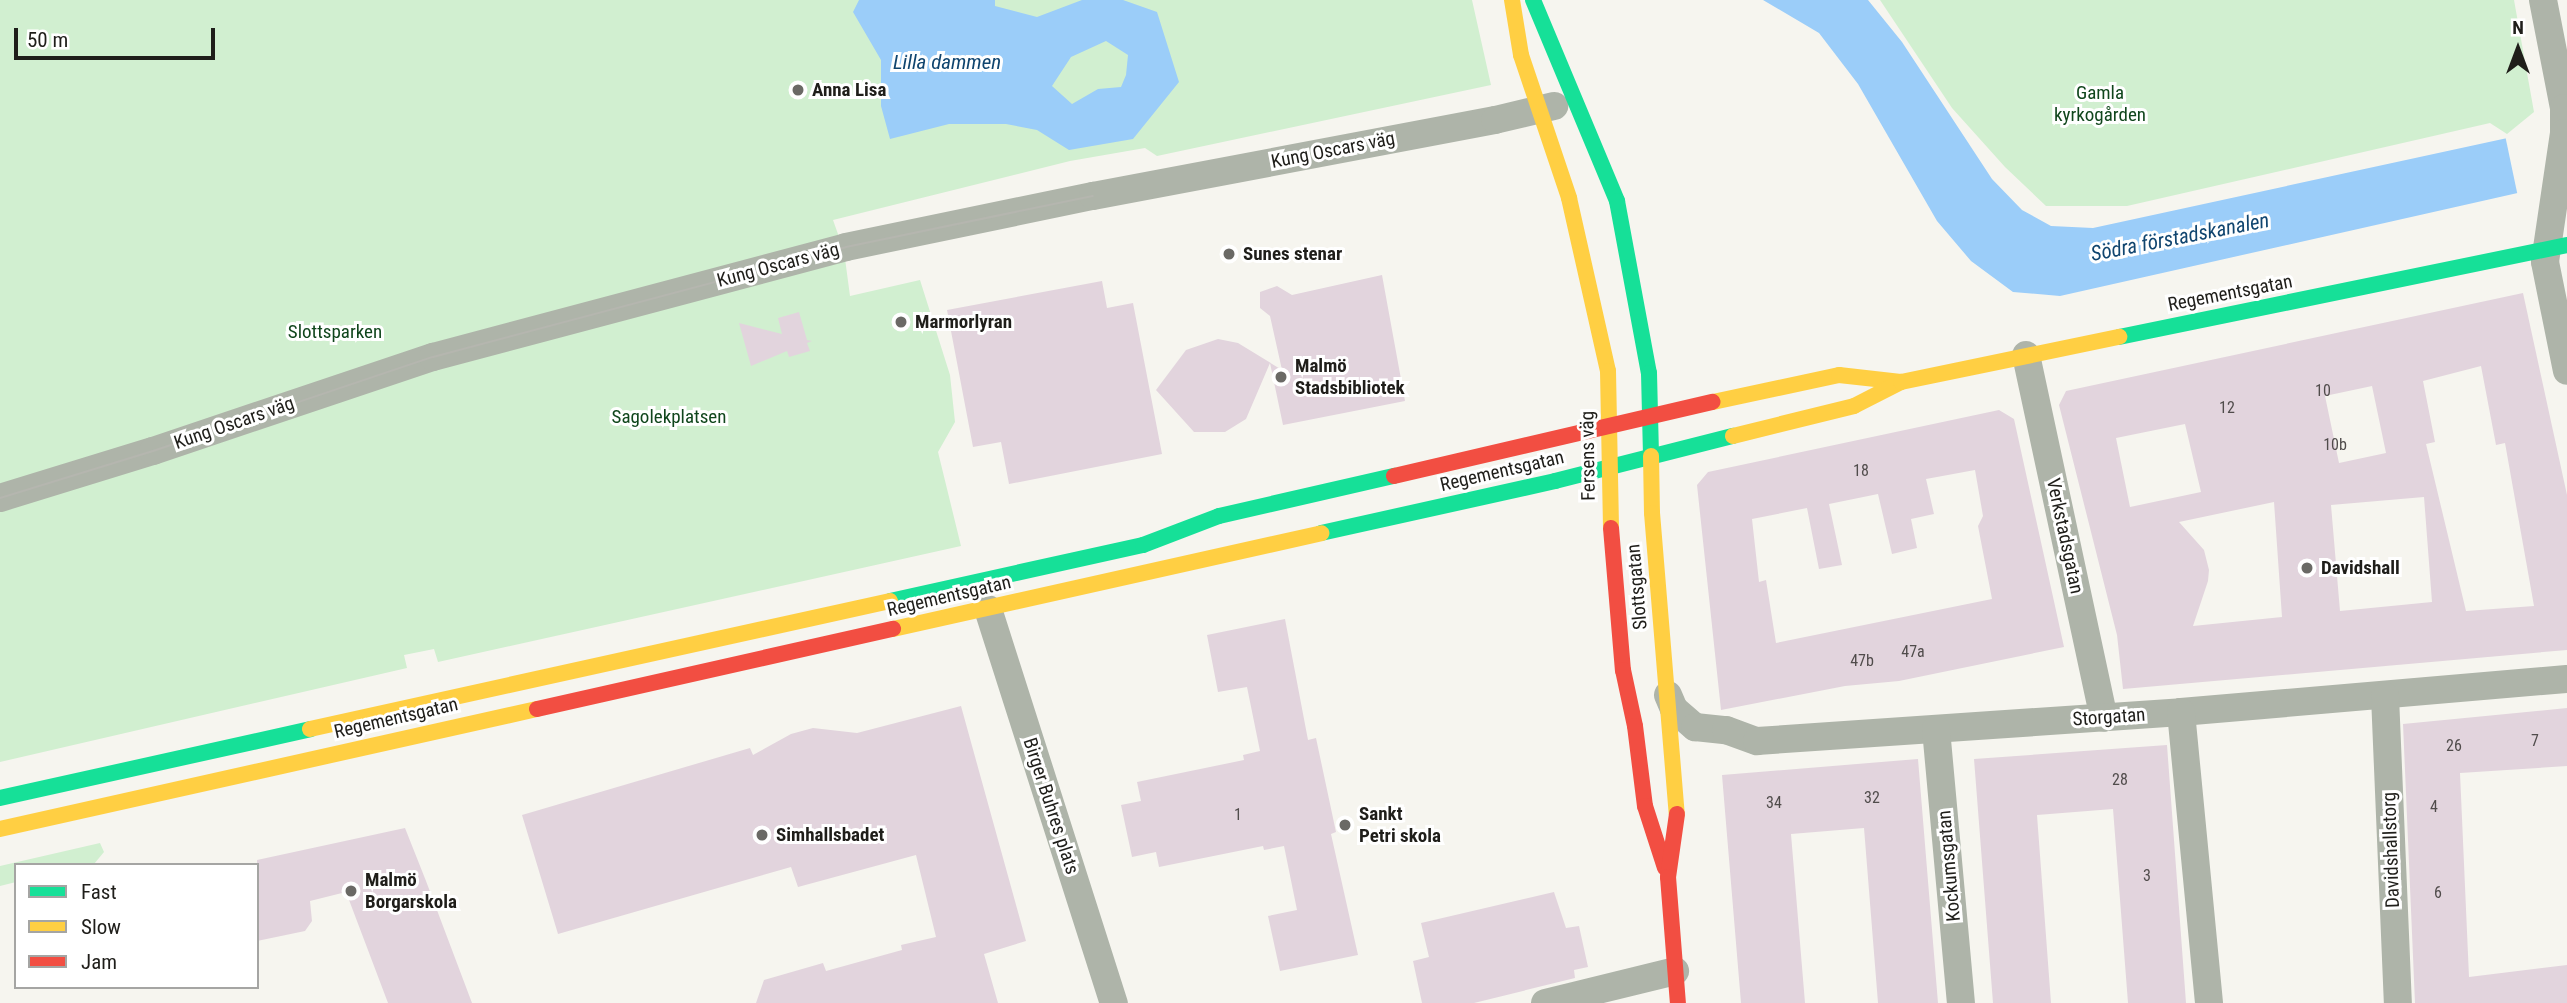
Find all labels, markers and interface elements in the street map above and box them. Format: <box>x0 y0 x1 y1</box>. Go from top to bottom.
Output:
scale bar <box>18 14 219 58</box>
north arrow <box>2483 14 2553 84</box>
text: N <box>2512 16 2524 39</box>
text: 50 m <box>27 28 68 52</box>
water label: Lilla dammen <box>893 49 1001 75</box>
place label: Anna Lisa <box>812 79 886 101</box>
marker: Anna Lisa <box>790 82 806 98</box>
park label: Gamla kyrkogården <box>2054 82 2146 126</box>
street label: Kung Oscars väg <box>1269 127 1397 173</box>
water label: Södra förstadskanalen <box>2089 207 2271 267</box>
street label: Kung Oscars väg <box>714 238 842 292</box>
place label: Sunes stenar <box>1243 243 1342 265</box>
marker: Sunes stenar <box>1221 246 1237 262</box>
street label: Regementsgatan <box>2166 270 2294 316</box>
place label: Marmorlyran <box>915 311 1012 333</box>
marker: Marmorlyran <box>893 314 909 330</box>
park label: Slottsparken <box>288 321 382 343</box>
place label: Malmö Stadsbibliotek <box>1295 355 1405 399</box>
marker: Malmö Stadsbibliotek <box>1273 369 1289 385</box>
house number: 10 <box>2315 381 2331 401</box>
street label: Kung Oscars väg <box>171 392 297 454</box>
house number: 12 <box>2219 398 2235 418</box>
park label: Sagolekplatsen <box>612 406 726 428</box>
street label: Fersens väg <box>1576 411 1600 501</box>
house number: 10b <box>2323 435 2347 455</box>
street label: Regementsgatan <box>1438 446 1566 496</box>
house number: 18 <box>1853 461 1869 481</box>
street label: Verkstadsgatan <box>2042 476 2088 596</box>
street label: Slottsgatan <box>1622 543 1652 631</box>
place label: Davidshall <box>2321 557 2400 579</box>
marker: Davidshall <box>2299 560 2315 576</box>
street label: Regementsgatan <box>885 571 1013 621</box>
house number: 47a <box>1901 642 1925 662</box>
house number: 47b <box>1850 651 1874 671</box>
street label: Regementsgatan <box>332 693 460 743</box>
street label: Storgatan <box>2072 703 2146 731</box>
house number: 7 <box>2531 731 2539 751</box>
street label: Birger Buhres plats <box>1018 735 1084 877</box>
house number: 26 <box>2446 736 2462 756</box>
house number: 28 <box>2112 770 2128 790</box>
house number: 32 <box>1864 788 1880 808</box>
street label: Davidshallstorg <box>2378 792 2404 908</box>
house number: 34 <box>1766 793 1782 813</box>
house number: 4 <box>2430 797 2438 817</box>
place label: Sankt Petri skola <box>1359 803 1441 847</box>
house number: 1 <box>1234 805 1242 825</box>
street label: Kockumsgatan <box>1933 809 1965 923</box>
marker: Sankt Petri skola <box>1337 817 1353 833</box>
place label: Simhallsbadet <box>776 824 884 846</box>
marker: Simhallsbadet <box>754 827 770 843</box>
legend <box>14 863 259 989</box>
house number: 3 <box>2143 866 2151 886</box>
place label: Malmö Borgarskola <box>365 869 457 913</box>
text: Fast <box>81 880 117 904</box>
marker: Malmö Borgarskola <box>343 883 359 899</box>
house number: 6 <box>2434 883 2442 903</box>
text: Slow <box>81 915 121 939</box>
text: Jam <box>81 950 117 974</box>

